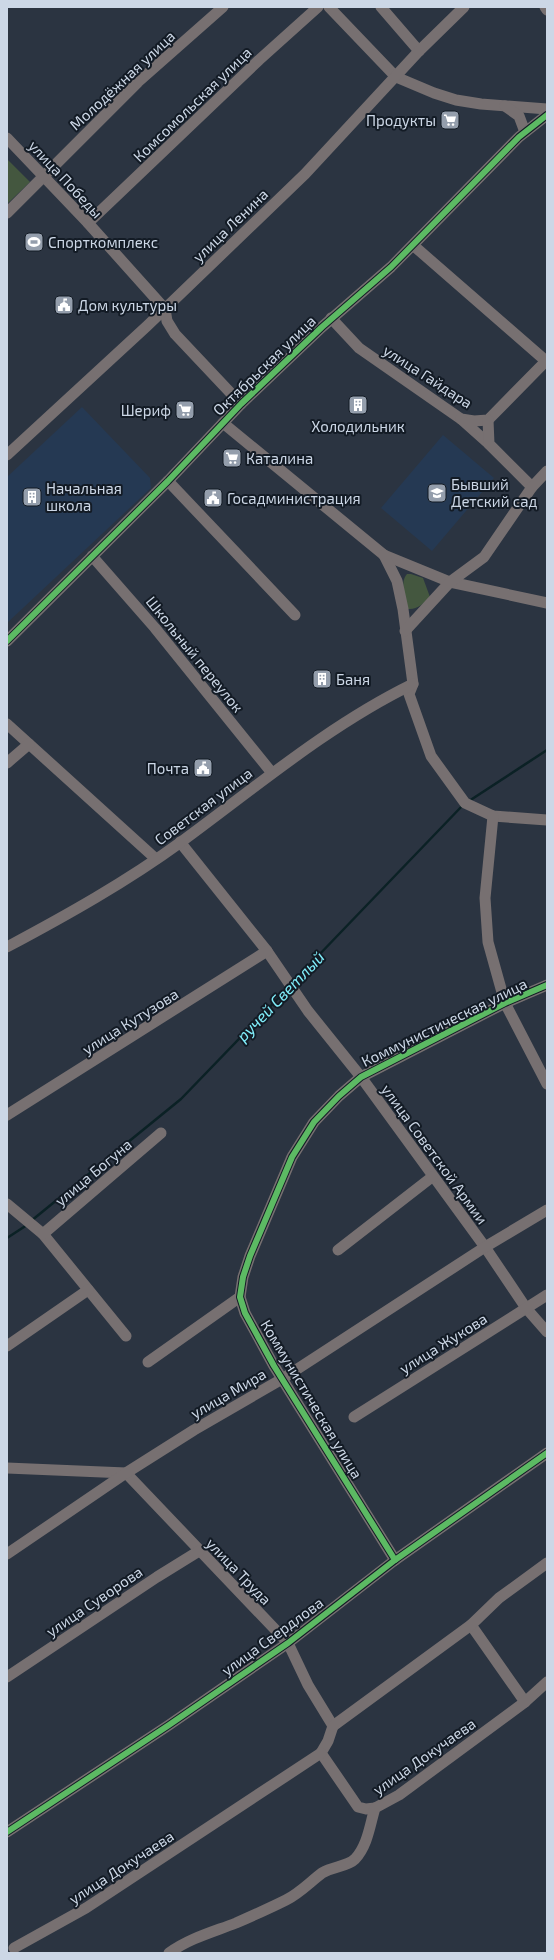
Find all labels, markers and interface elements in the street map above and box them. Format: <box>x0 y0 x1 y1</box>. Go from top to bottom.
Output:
street label: Молодёжная улица <box>66 27 179 134</box>
street label: Комсомольская улица <box>129 43 256 166</box>
supermarket icon: Продукты <box>439 109 461 131</box>
place label: Продукты <box>366 111 436 130</box>
street label: улица Победы <box>25 136 107 222</box>
street label: улица Ленина <box>189 185 272 266</box>
sports icon: Спорткомплекс <box>23 231 45 253</box>
place label: Спорткомплекс <box>48 233 158 251</box>
public building icon: Дом культуры <box>53 294 75 316</box>
place label: Дом культуры <box>78 296 177 315</box>
street label: Октябрьская улица <box>209 311 320 419</box>
street label: улица Гайдара <box>380 341 476 412</box>
building icon: Холодильник <box>347 394 369 416</box>
supermarket icon: Шериф <box>174 399 196 421</box>
place label: Шериф <box>121 401 171 419</box>
place label: Холодильник <box>311 417 405 435</box>
supermarket icon: Каталина <box>221 447 243 469</box>
place label: Каталина <box>246 449 313 467</box>
place label: Бывший Детский сад <box>451 475 537 510</box>
place label: Начальная школа <box>46 479 122 514</box>
school or university icon: Бывший Детский сад <box>426 482 448 504</box>
building icon: Начальная школа <box>21 486 43 508</box>
public building icon: Госадминистрация <box>202 487 224 509</box>
place label: Госадминистрация <box>227 489 361 507</box>
street label: Школьный переулок <box>142 592 247 716</box>
building icon: Баня <box>311 668 333 690</box>
place label: Баня <box>336 670 370 688</box>
public building icon: Почта <box>192 757 214 779</box>
place label: Почта <box>147 759 189 777</box>
street label: Советская улица <box>151 763 256 849</box>
water label: ручей Светлый <box>232 947 328 1045</box>
street label: Коммунистическая улица <box>358 974 530 1071</box>
street label: улица Кутузова <box>79 984 182 1059</box>
street label: улица Советской Армии <box>377 1081 492 1228</box>
street label: улица Богуна <box>51 1135 136 1210</box>
street label: улица Жукова <box>396 1309 491 1378</box>
street label: Коммунистическая улица <box>257 1316 367 1482</box>
street label: улица Мира <box>187 1364 269 1423</box>
street label: улица Труда <box>202 1534 275 1609</box>
street label: улица Суворова <box>42 1562 146 1641</box>
street label: улица Свердлова <box>218 1593 327 1680</box>
street label: улица Докучаева <box>369 1714 479 1799</box>
street label: улица Докучаева <box>65 1826 177 1908</box>

